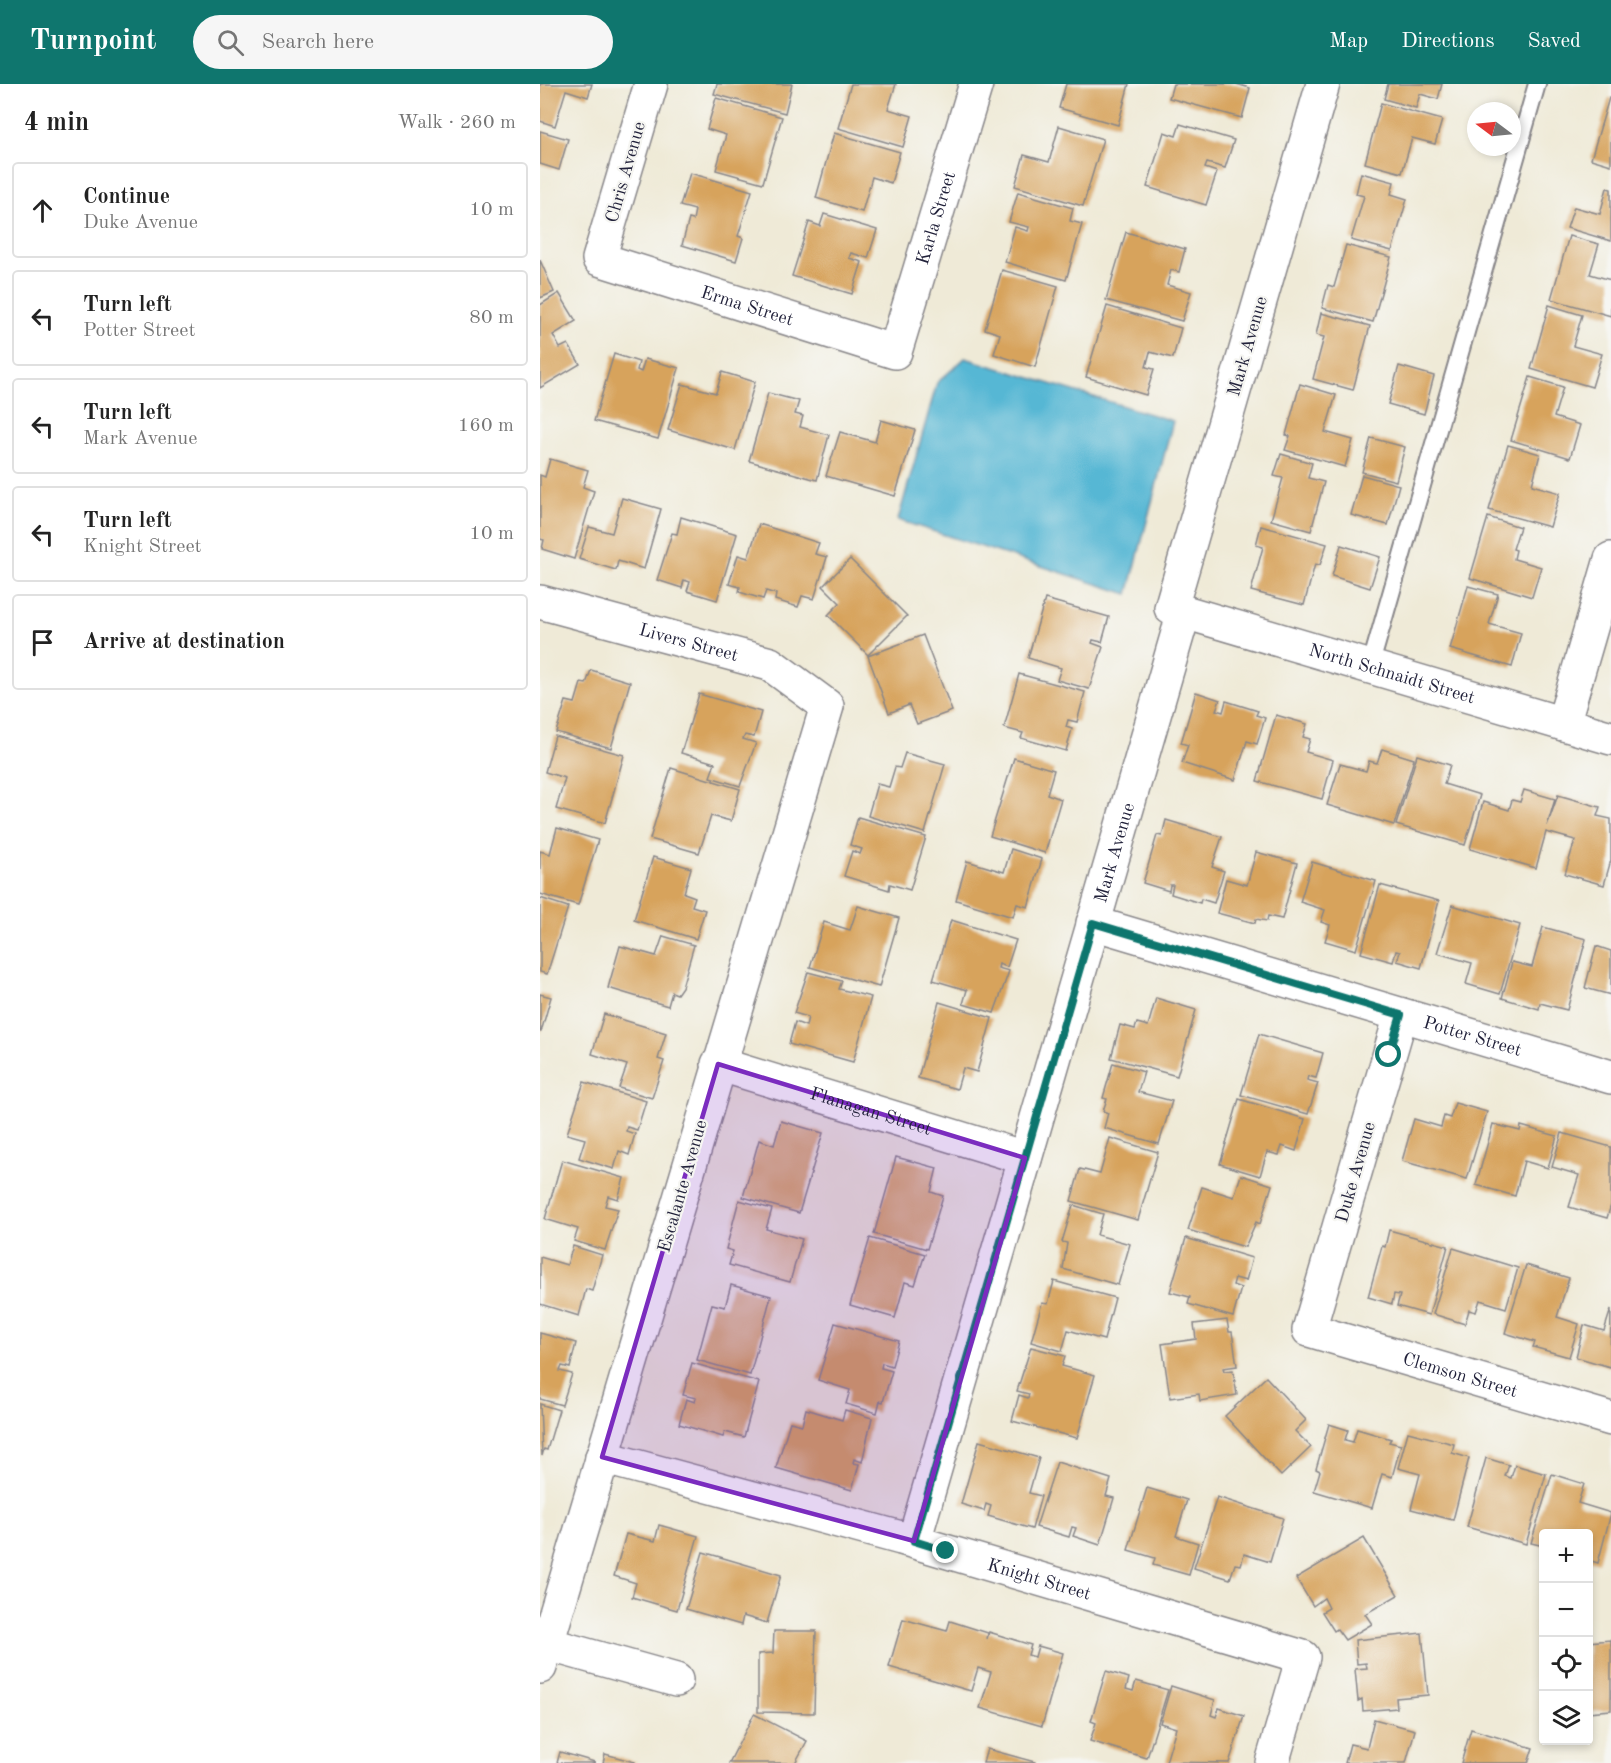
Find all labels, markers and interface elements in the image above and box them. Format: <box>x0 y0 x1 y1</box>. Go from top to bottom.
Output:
search box <box>193 15 613 69</box>
icon: search <box>214 26 247 59</box>
text: Turnpoint <box>30 28 157 56</box>
text: Search here <box>262 31 374 53</box>
text: Map <box>1329 31 1368 52</box>
text: Directions <box>1401 31 1495 52</box>
text: Saved <box>1528 31 1581 52</box>
north arrow <box>1467 102 1521 156</box>
text: 4 min <box>24 110 89 136</box>
text: Walk · 260 m <box>397 113 516 133</box>
street label: Chris Avenue <box>603 120 649 225</box>
street label: Karla Street <box>914 169 959 267</box>
text: Continue <box>83 186 170 208</box>
icon: ahead <box>26 194 59 227</box>
text: 10 m <box>469 200 514 220</box>
text: Duke Avenue <box>83 213 198 233</box>
street label: Erma Street <box>699 284 795 329</box>
text: Turn left <box>83 294 172 316</box>
street label: Mark Avenue <box>1225 294 1271 398</box>
icon: left <box>26 302 59 335</box>
text: 80 m <box>469 308 514 328</box>
text: Potter Street <box>83 321 195 341</box>
text: Turn left <box>83 402 172 424</box>
icon: left <box>26 410 59 443</box>
text: 160 m <box>458 416 514 436</box>
text: Mark Avenue <box>83 429 197 449</box>
text: Turn left <box>83 510 172 532</box>
icon: left <box>26 518 59 551</box>
text: 10 m <box>469 524 514 544</box>
text: Knight Street <box>83 537 202 557</box>
street label: Livers Street <box>637 621 740 665</box>
icon: arrive <box>26 626 59 659</box>
text: Arrive at destination <box>83 631 285 653</box>
street label: North Schnaidt Street <box>1307 641 1477 707</box>
street label: Mark Avenue <box>1092 801 1138 905</box>
street label: Potter Street <box>1421 1014 1523 1060</box>
route start <box>1375 1041 1401 1067</box>
street label: Flanagan Street <box>808 1085 933 1139</box>
street label: Escalante Avenue <box>655 1118 711 1255</box>
street label: Duke Avenue <box>1333 1120 1379 1225</box>
street label: Clemson Street <box>1401 1350 1520 1401</box>
map controls <box>1539 1529 1593 1745</box>
button: + <box>1539 1529 1593 1583</box>
route end <box>932 1537 958 1563</box>
street label: Knight Street <box>985 1556 1093 1604</box>
button: − <box>1539 1583 1593 1637</box>
button: locate <box>1539 1637 1593 1691</box>
button: layers <box>1539 1691 1593 1745</box>

